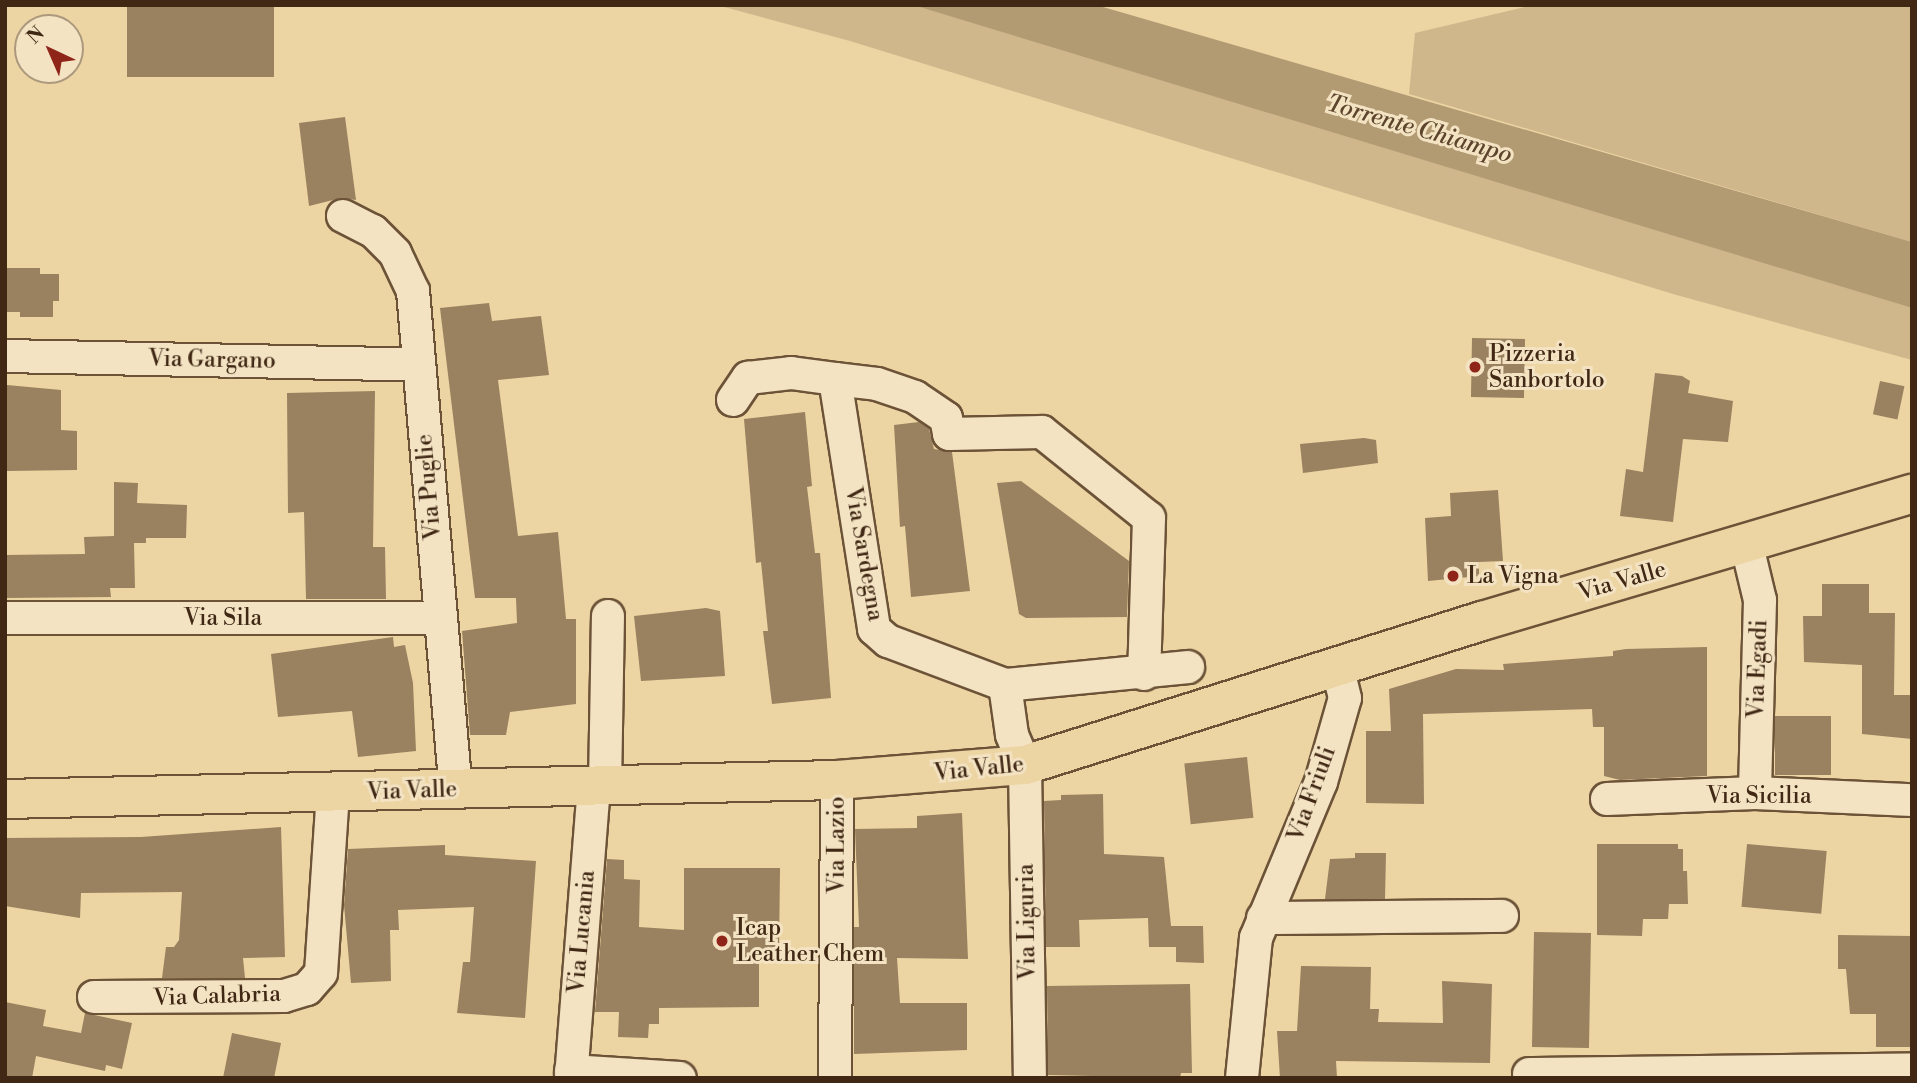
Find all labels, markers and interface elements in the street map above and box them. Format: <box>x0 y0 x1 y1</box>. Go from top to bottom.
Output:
north arrow <box>14 14 84 84</box>
text: N <box>22 21 50 49</box>
water label: Torrente Chiampo <box>1323 90 1515 170</box>
place label: Pizzeria Sanbortolo <box>1489 340 1605 394</box>
street label: Via Gargano <box>148 345 276 375</box>
marker: Pizzeria Sanbortolo <box>1467 359 1483 375</box>
street label: Via Puglie <box>411 433 447 541</box>
street label: Via Sardegna <box>839 485 889 623</box>
street label: Via Valle <box>1575 555 1669 607</box>
place label: La Vigna <box>1467 562 1559 590</box>
marker: La Vigna <box>1445 568 1461 584</box>
street label: Via Sila <box>184 604 262 632</box>
street label: Via Egadi <box>1742 619 1774 719</box>
street label: Via Friuli <box>1282 743 1342 845</box>
street label: Via Valle <box>933 751 1025 787</box>
street label: Via Valle <box>366 776 458 806</box>
street label: Via Sicilia <box>1706 782 1812 810</box>
street label: Via Lazio <box>823 796 851 894</box>
street label: Via Liguria <box>1012 863 1042 981</box>
street label: Via Lucania <box>563 869 601 995</box>
place label: Icap Leather Chem <box>736 914 884 968</box>
marker: Icap Leather Chem <box>714 933 730 949</box>
street label: Via Calabria <box>153 980 281 1012</box>

